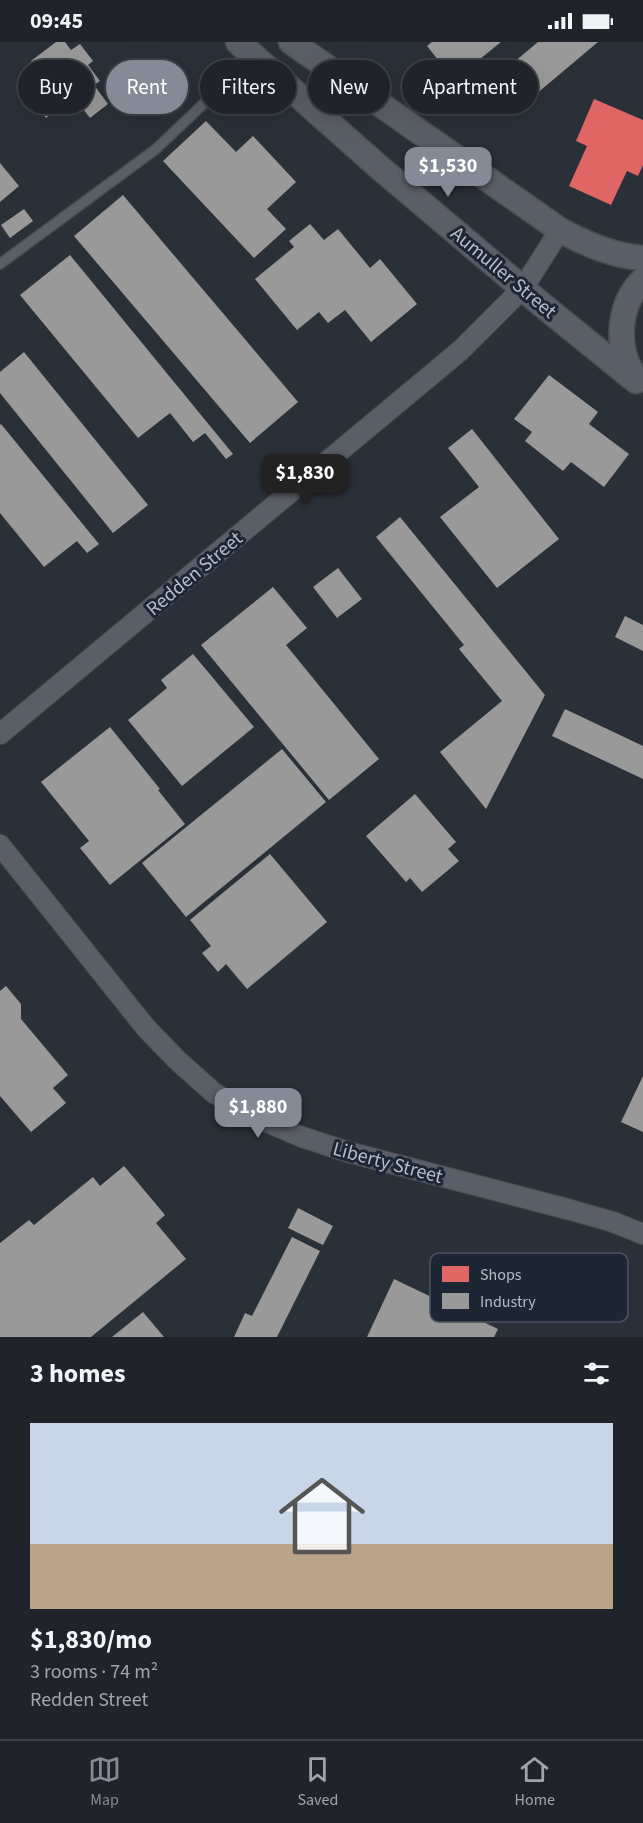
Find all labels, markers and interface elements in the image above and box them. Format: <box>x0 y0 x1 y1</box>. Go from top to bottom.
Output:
text: 09:45 <box>30 5 83 37</box>
chip: Buy <box>18 60 94 114</box>
chip: Rent <box>106 60 188 114</box>
chip: Filters <box>200 60 296 114</box>
chip: New <box>308 60 390 114</box>
chip: Apartment <box>402 60 538 114</box>
pin: $1,530 <box>399 147 497 198</box>
text: $1,530 <box>419 152 477 180</box>
street label: Aumuller Street <box>444 220 562 325</box>
pin: $1,830 <box>256 454 354 505</box>
text: $1,830 <box>276 459 334 487</box>
street label: Redden Street <box>140 525 249 623</box>
pin: $1,880 <box>209 1088 307 1139</box>
text: $1,880 <box>229 1093 287 1121</box>
street label: Liberty Street <box>330 1135 446 1191</box>
legend <box>430 1253 628 1322</box>
text: Shops <box>480 1264 522 1286</box>
text: Industry <box>480 1291 536 1313</box>
text: 3 homes <box>30 1355 125 1392</box>
icon: filters <box>580 1357 613 1390</box>
icon: home <box>268 1462 376 1570</box>
text: $1,830/mo <box>30 1621 152 1658</box>
text: 3 rooms · 74 m² <box>30 1658 158 1686</box>
text: Redden Street <box>30 1686 148 1714</box>
tab: Map <box>88 1753 121 1811</box>
tab: Saved <box>297 1753 338 1811</box>
tab: Home <box>515 1753 555 1811</box>

